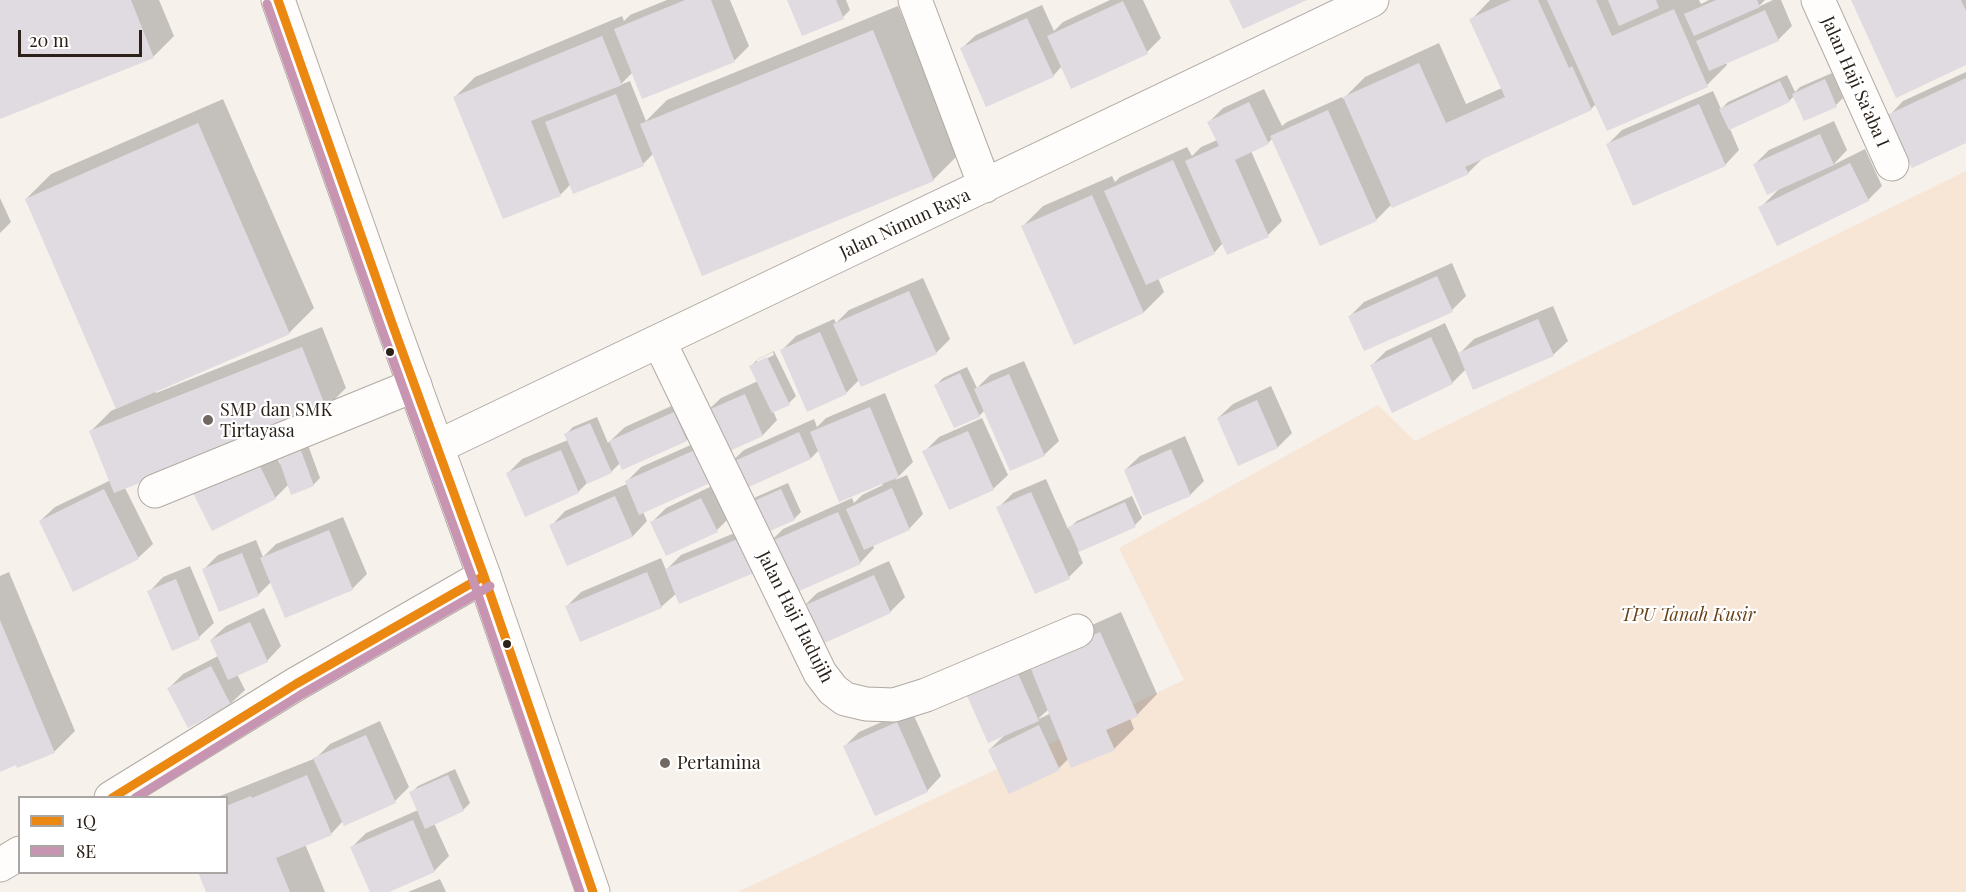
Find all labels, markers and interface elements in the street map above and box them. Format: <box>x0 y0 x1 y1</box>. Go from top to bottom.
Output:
street label: Jalan Haji Sa'aba I <box>1816 13 1894 151</box>
scale bar <box>21 18 146 56</box>
text: 20 m <box>29 28 69 52</box>
street label: Jalan Nimun Raya <box>836 184 974 264</box>
unlabelled marker <box>384 346 396 358</box>
place label: SMP dan SMK Tirtayasa <box>220 399 332 442</box>
marker: SMP dan SMK Tirtayasa <box>201 413 215 427</box>
street label: Jalan Haji Hadujih <box>752 548 838 686</box>
park label: TPU Tanah Kusir <box>1621 604 1755 626</box>
unlabelled marker <box>501 638 513 650</box>
place label: Pertamina <box>677 752 761 774</box>
marker: Pertamina <box>658 756 672 770</box>
legend <box>18 796 228 874</box>
text: 1Q <box>76 809 96 833</box>
text: 8E <box>76 839 96 863</box>

